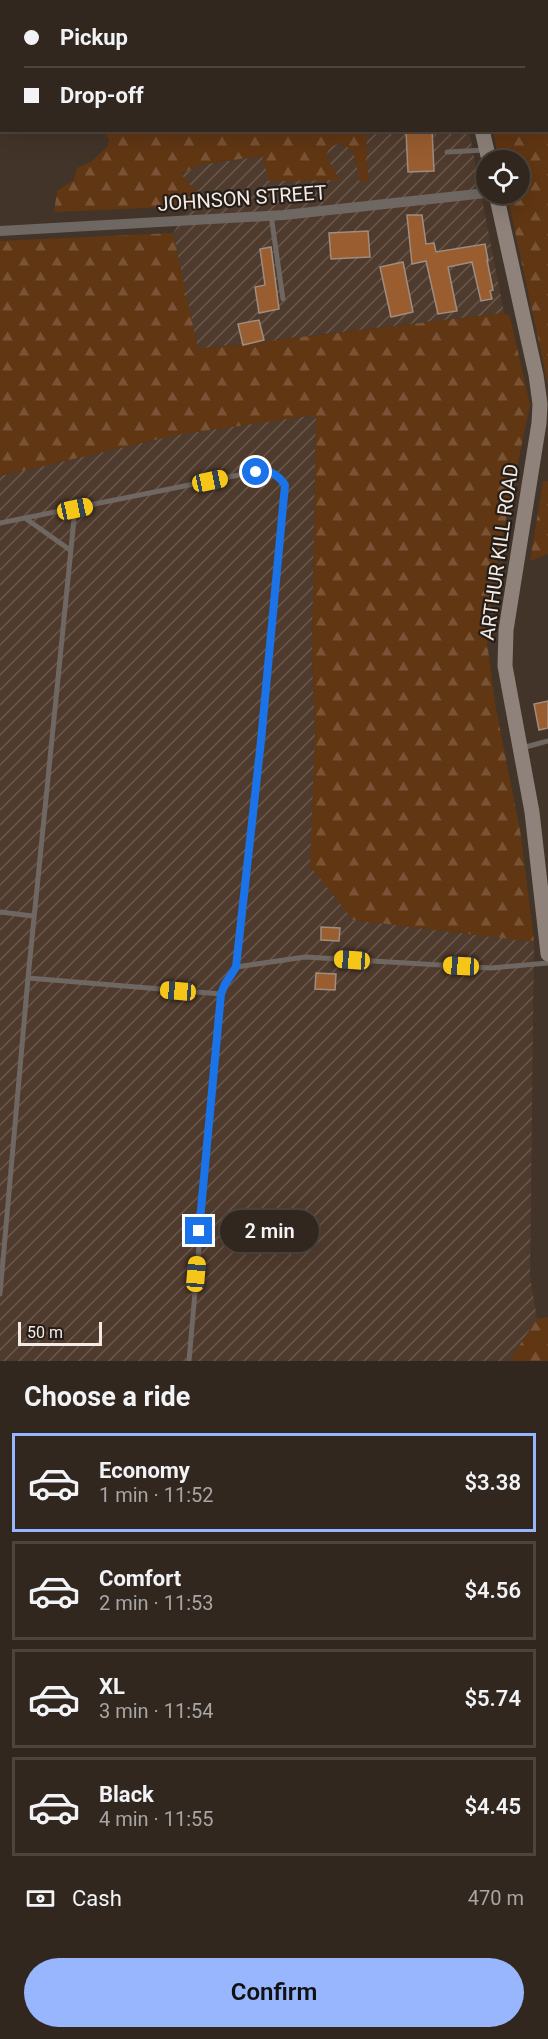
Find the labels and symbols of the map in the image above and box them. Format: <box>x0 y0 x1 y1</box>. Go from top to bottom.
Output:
street label: JOHNSON STREET <box>157 180 327 216</box>
route start <box>242 458 269 485</box>
street label: ARTHUR KILL ROAD <box>475 462 523 642</box>
car <box>191 468 229 494</box>
car <box>56 496 94 522</box>
car <box>333 950 371 970</box>
car <box>443 956 479 976</box>
car <box>159 980 197 1002</box>
callout: 2 min <box>220 1210 319 1252</box>
route end <box>185 1217 212 1244</box>
car <box>185 1255 207 1293</box>
scale bar <box>18 1319 102 1346</box>

